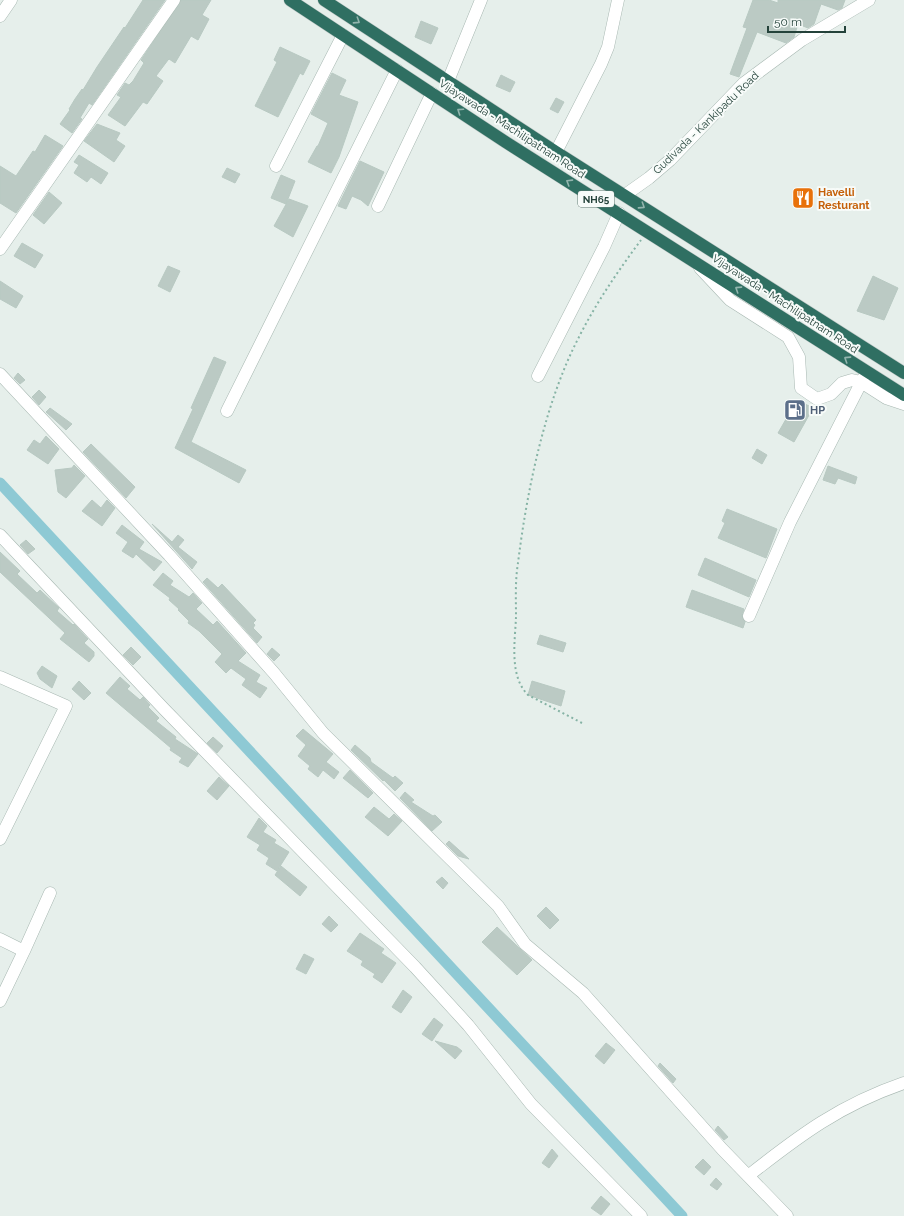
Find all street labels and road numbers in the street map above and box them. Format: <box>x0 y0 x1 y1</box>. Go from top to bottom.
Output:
street label: Gudivada - Kankipadu Road <box>651 69 762 177</box>
street label: Vijayawada - Machilipatnam Road <box>436 77 588 181</box>
road number: NH65 <box>578 191 614 207</box>
street label: Vijayawada - Machilipatnam Road <box>709 252 861 356</box>

